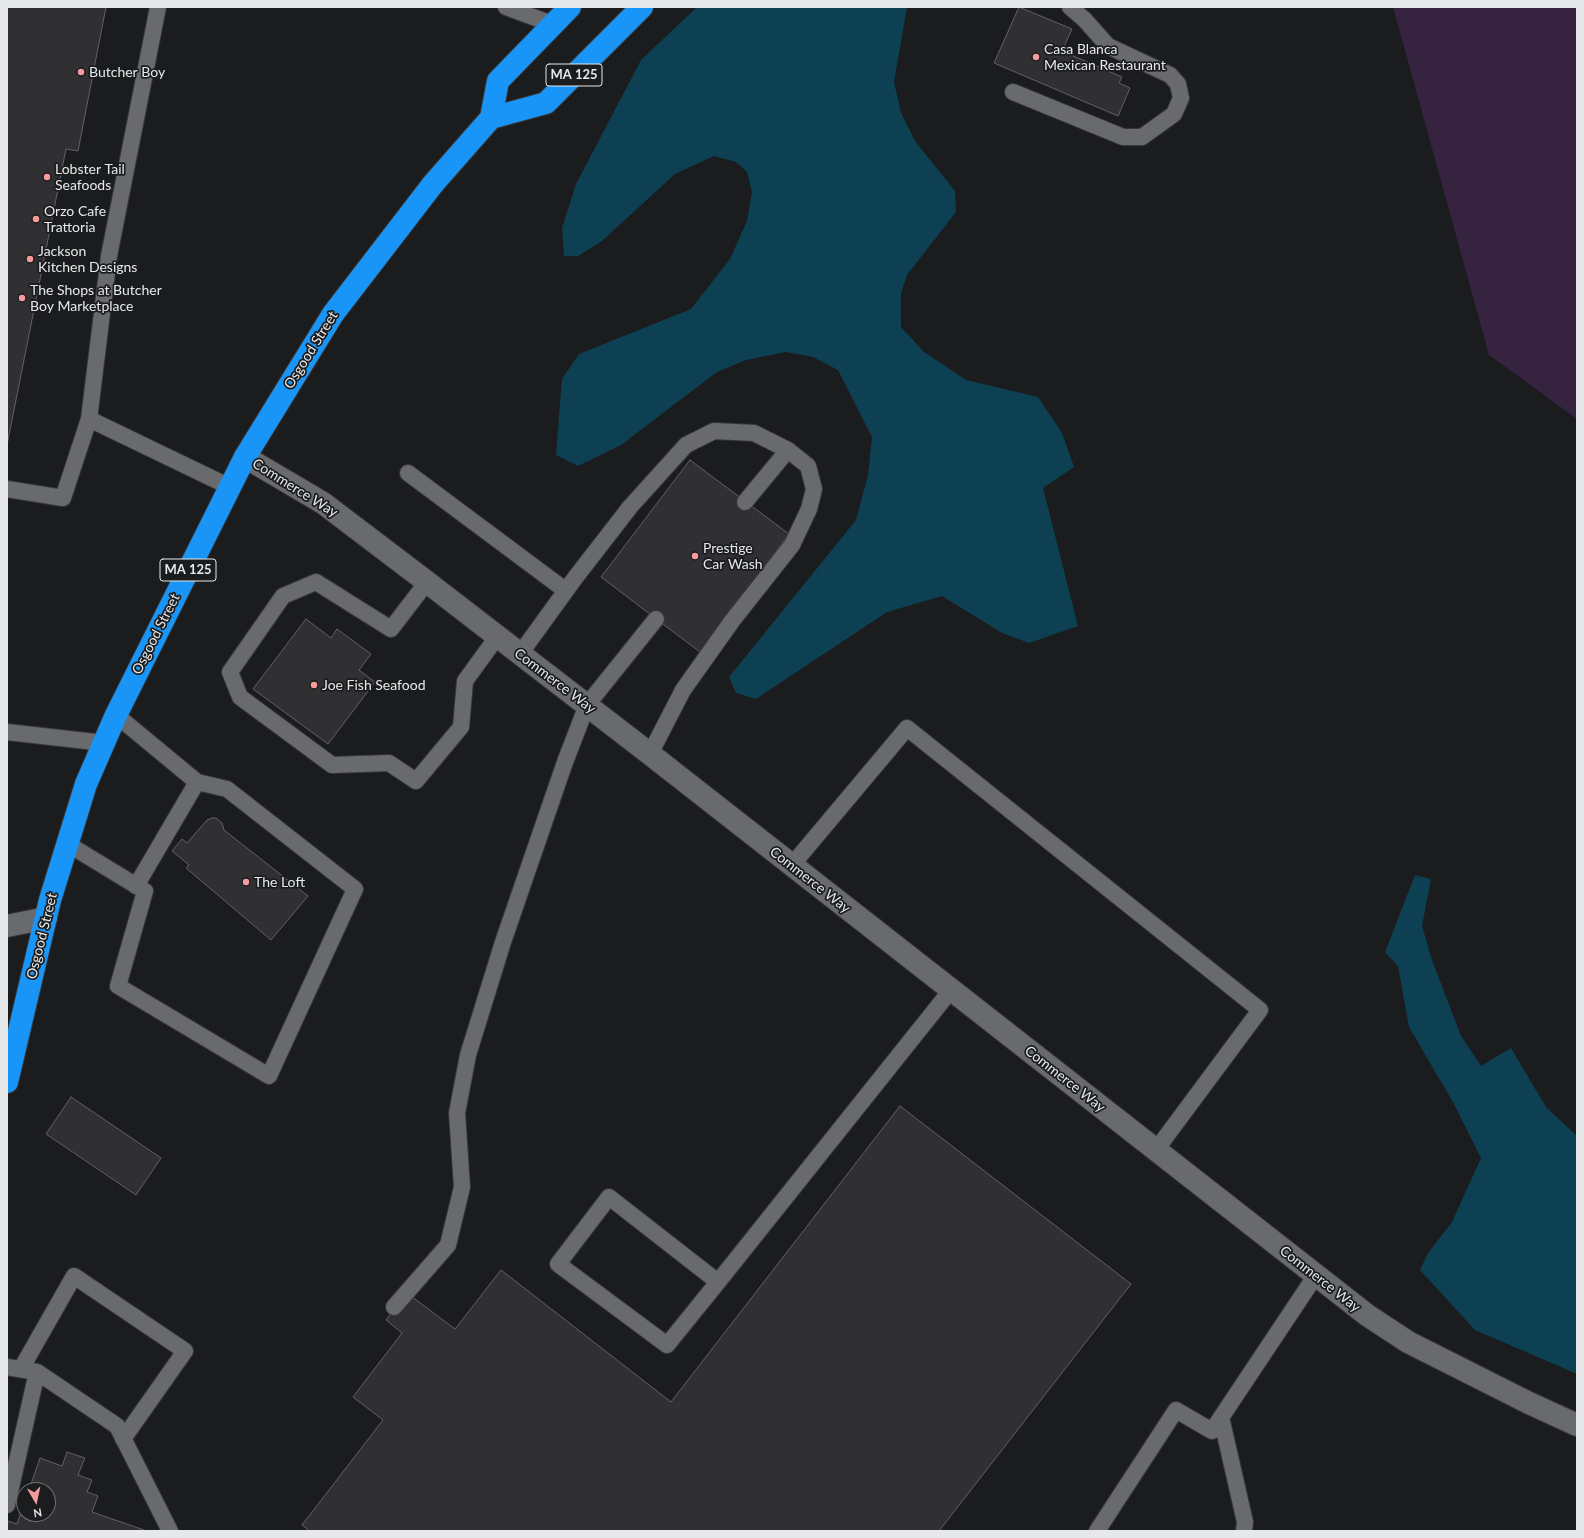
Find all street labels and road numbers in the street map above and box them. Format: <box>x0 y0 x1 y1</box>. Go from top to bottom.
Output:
road number: MA 125 <box>546 64 602 86</box>
street label: Osgood Street <box>280 308 342 392</box>
street label: Commerce Way <box>249 455 341 521</box>
road number: MA 125 <box>160 559 216 581</box>
street label: Osgood Street <box>128 591 184 677</box>
street label: Commerce Way <box>511 645 599 717</box>
street label: Commerce Way <box>766 843 854 917</box>
street label: Osgood Street <box>23 891 61 981</box>
street label: Commerce Way <box>1021 1042 1109 1116</box>
street label: Commerce Way <box>1276 1242 1364 1316</box>

